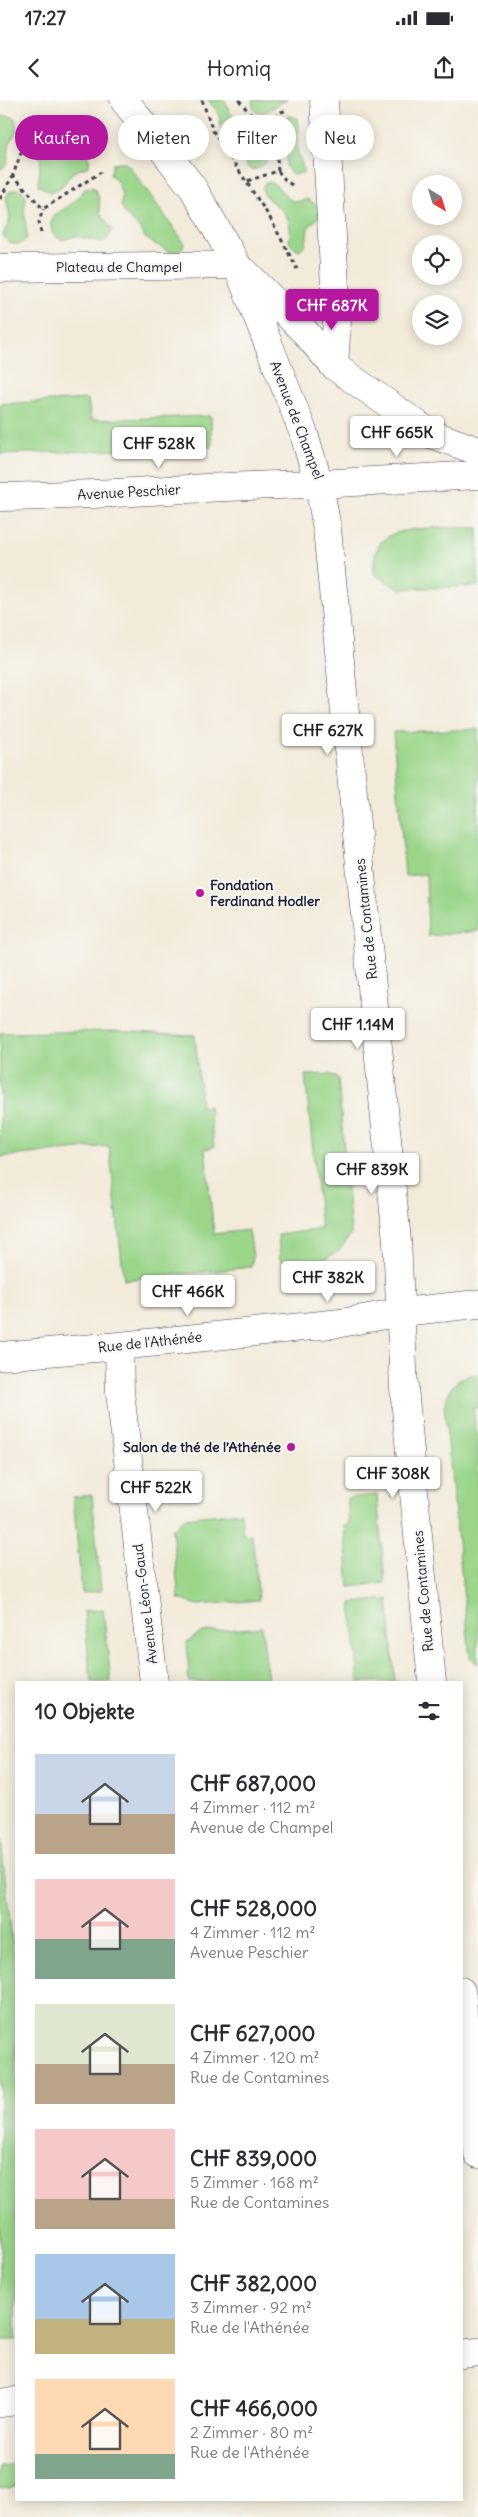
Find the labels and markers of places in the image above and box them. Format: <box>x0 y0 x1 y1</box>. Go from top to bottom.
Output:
pin: CHF 687K <box>280 288 384 331</box>
pin: CHF 665K <box>345 416 449 458</box>
pin: CHF 528K <box>107 426 211 469</box>
pin: CHF 627K <box>276 714 380 756</box>
place label: Fondation Ferdinand Hodler <box>210 876 320 910</box>
marker: Fondation Ferdinand Hodler <box>194 887 206 899</box>
pin: CHF 1.14M <box>301 1008 415 1050</box>
pin: CHF 839K <box>320 1152 424 1195</box>
pin: CHF 382K <box>276 1260 380 1303</box>
pin: CHF 466K <box>136 1274 240 1317</box>
place label: Salon de thé de l’Athénée <box>123 1438 281 1456</box>
marker: Salon de thé de l’Athénée <box>285 1441 297 1453</box>
pin: CHF 308K <box>341 1456 445 1499</box>
pin: CHF 522K <box>104 1470 208 1513</box>

